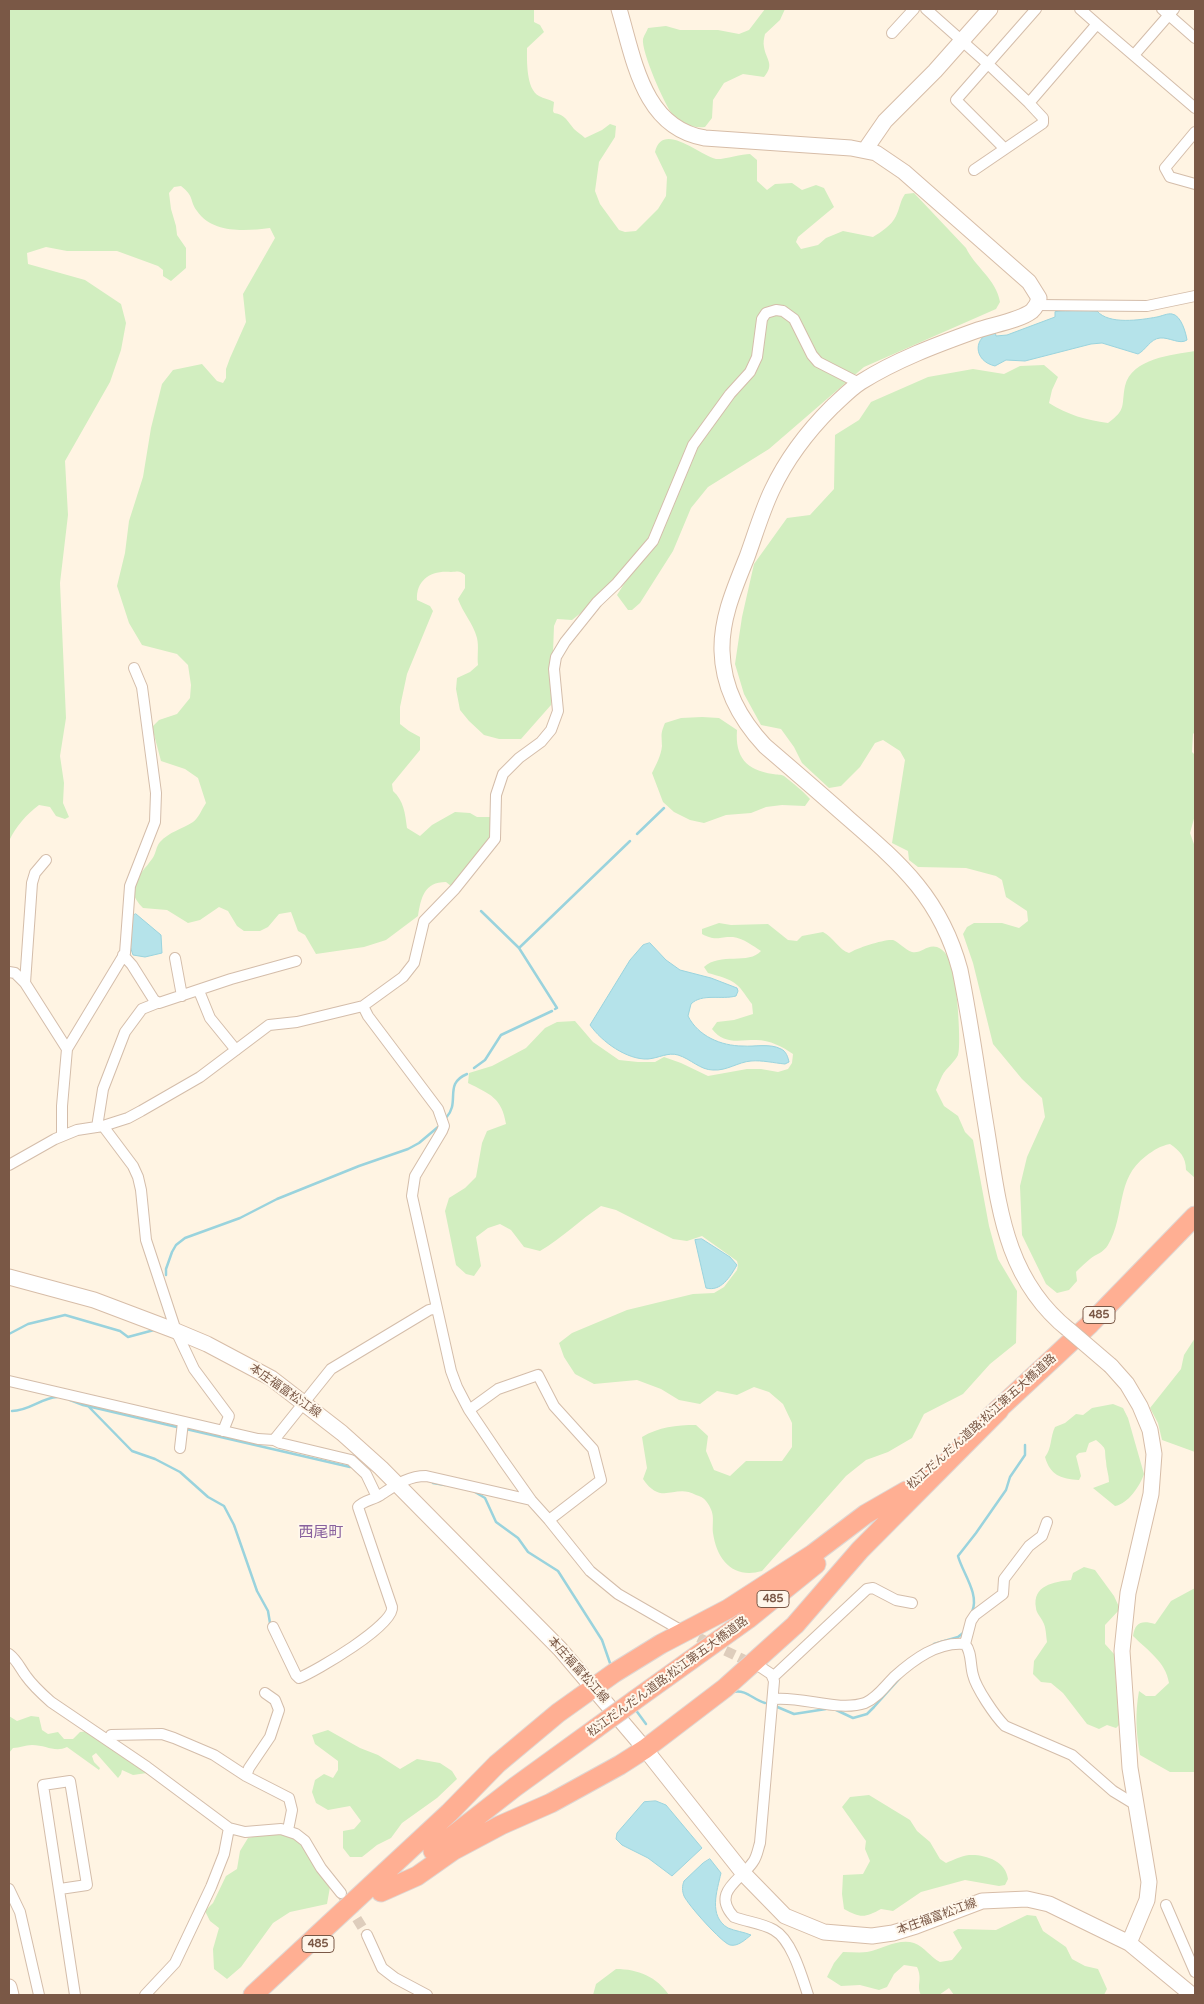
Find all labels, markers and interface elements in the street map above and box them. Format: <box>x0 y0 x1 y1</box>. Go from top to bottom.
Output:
road number: 485 <box>1083 1306 1115 1324</box>
street label: 松江だんだん道路;松江第五大橋道路 <box>905 1351 1059 1493</box>
street label: 本庄福富松江線 <box>246 1361 324 1421</box>
district label: 西尾町 <box>299 1524 343 1542</box>
road number: 485 <box>757 1590 789 1608</box>
street label: 松江だんだん道路;松江第五大橋道路 <box>585 1614 751 1740</box>
street label: 本庄福富松江線 <box>545 1634 611 1706</box>
street label: 本庄福富松江線 <box>895 1896 979 1938</box>
road number: 485 <box>302 1936 334 1952</box>

